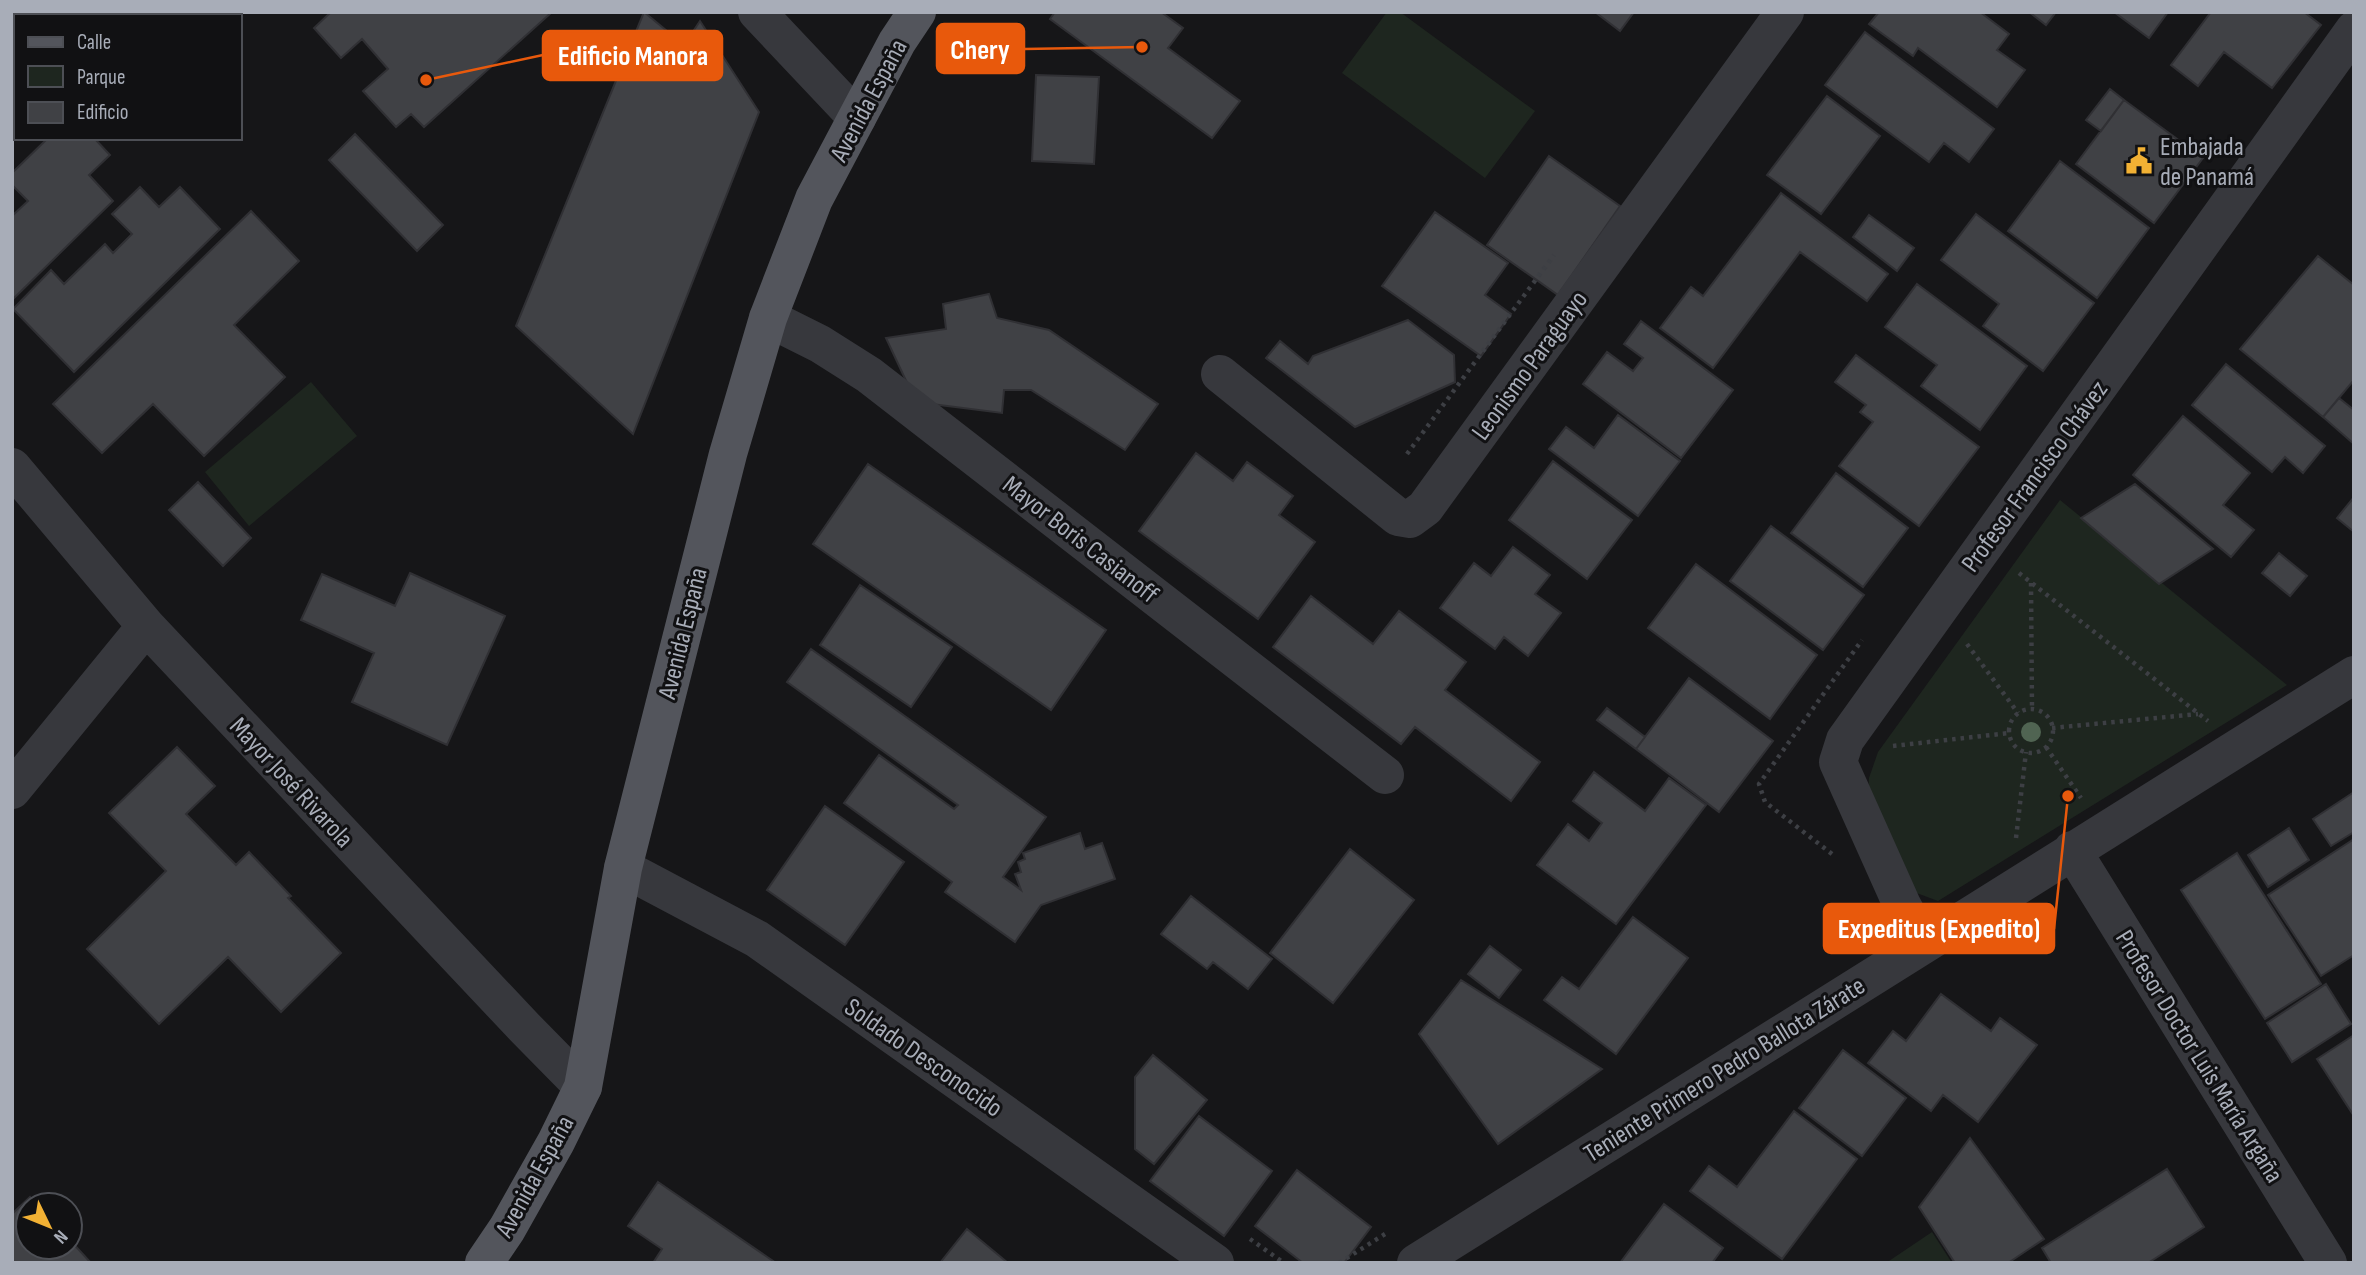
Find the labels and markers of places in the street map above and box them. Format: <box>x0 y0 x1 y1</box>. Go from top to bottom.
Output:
callout: Chery <box>937 24 1024 73</box>
callout: Edificio Manora <box>543 31 722 80</box>
place label: Embajada de Panamá <box>2160 132 2254 193</box>
public building icon: Embajada de Panamá <box>2124 146 2154 176</box>
callout: Expeditus (Expedito) <box>1824 904 2054 953</box>

